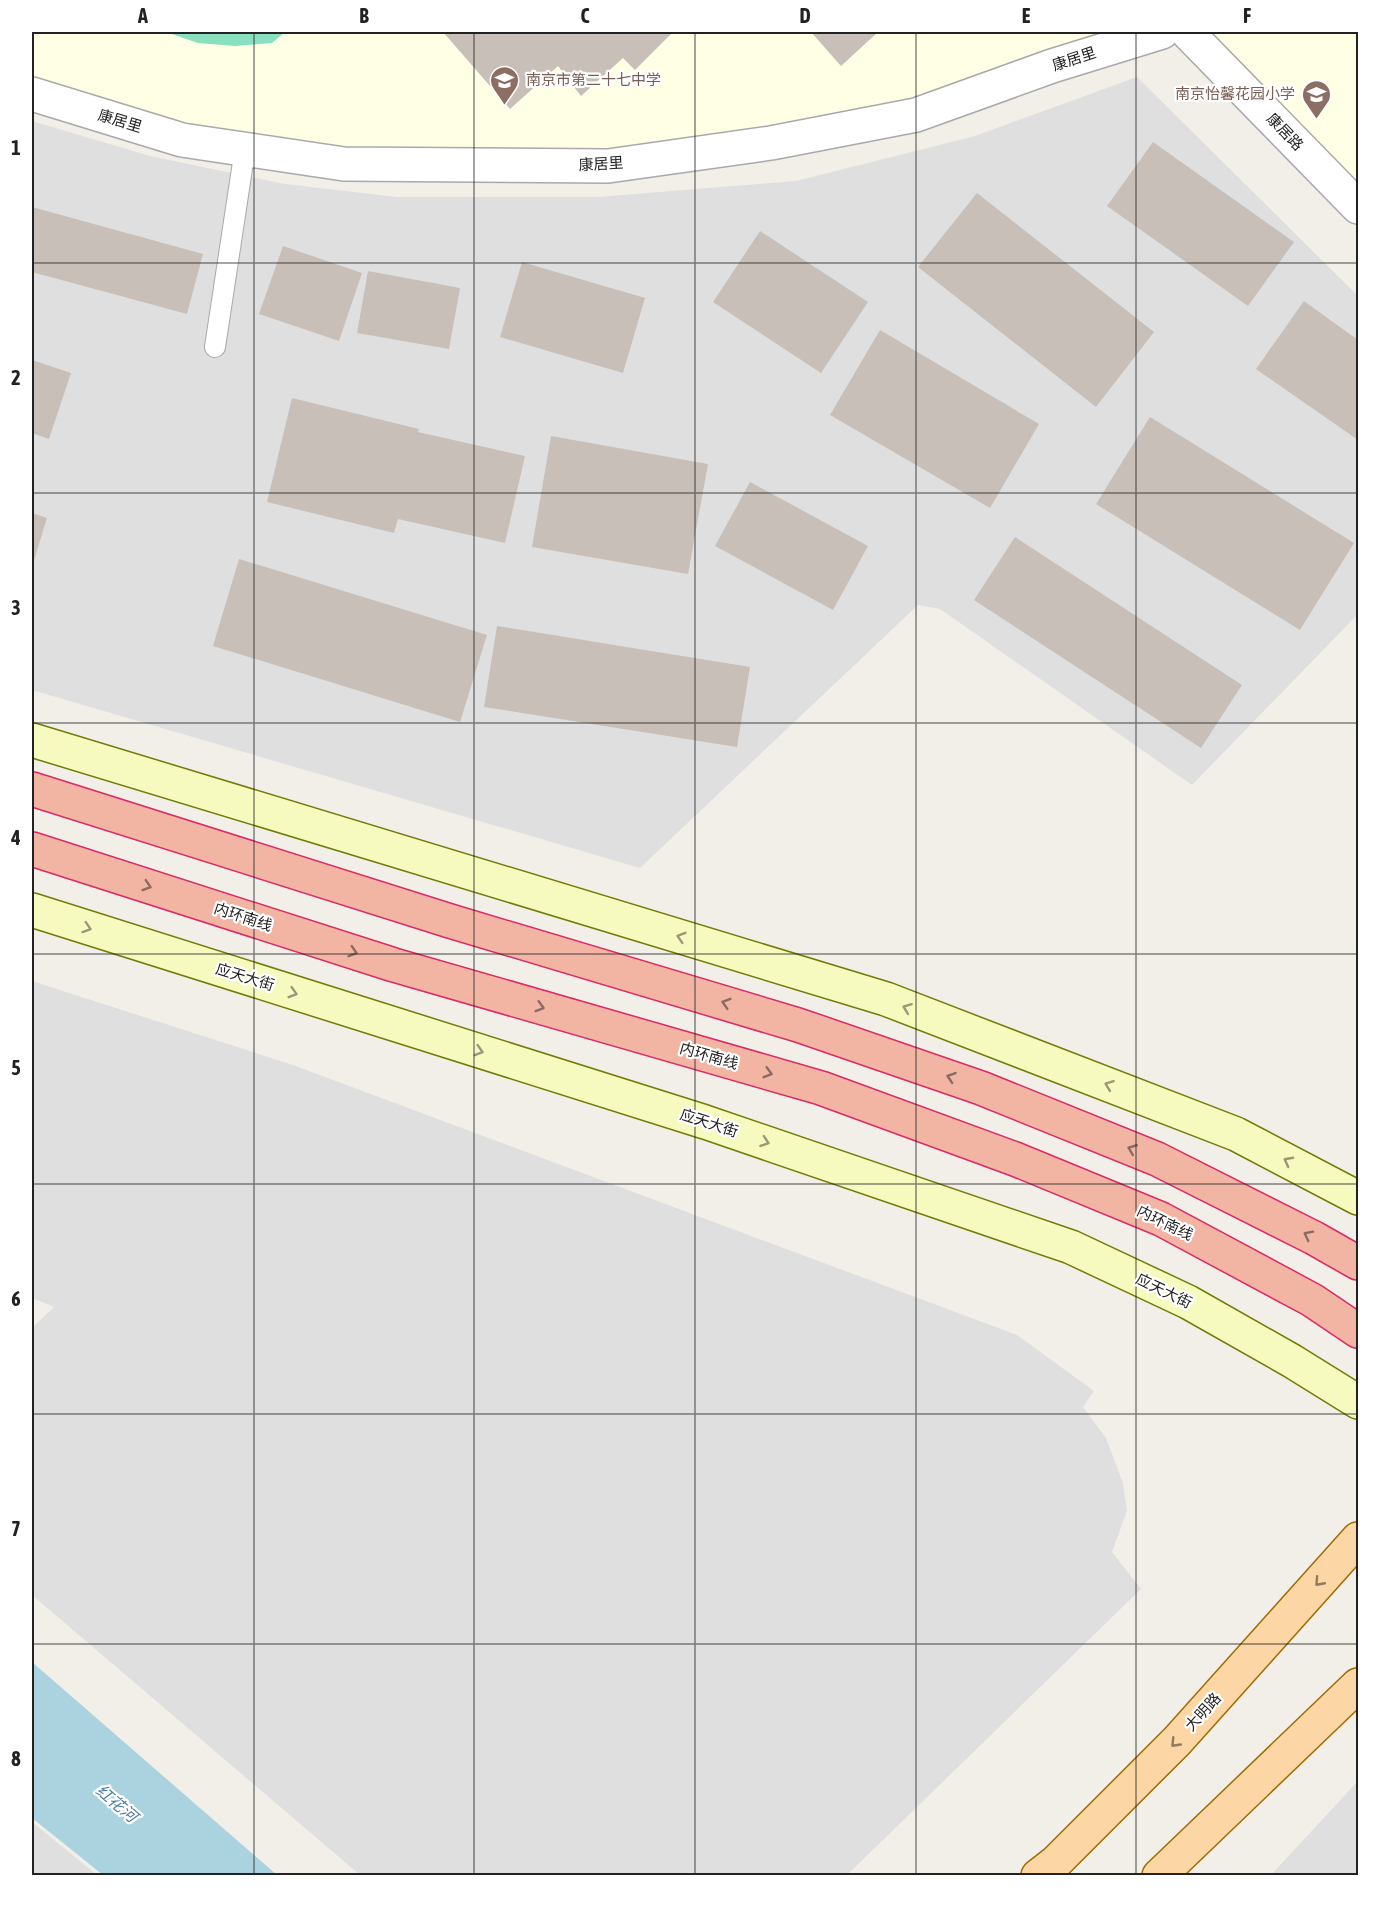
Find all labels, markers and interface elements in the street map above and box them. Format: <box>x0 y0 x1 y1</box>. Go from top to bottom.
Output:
text: A <box>137 4 148 27</box>
text: B <box>359 4 369 27</box>
text: C <box>581 4 590 27</box>
text: D <box>799 4 811 27</box>
text: E <box>1022 4 1031 27</box>
text: F <box>1243 4 1251 27</box>
street label: 康居里 <box>1050 43 1098 74</box>
school or university icon: 南京市第二十七中学 <box>489 64 521 106</box>
place label: 南京市第二十七中学 <box>526 71 661 88</box>
school or university icon: 南京怡馨花园小学 <box>1300 78 1332 120</box>
place label: 南京怡馨花园小学 <box>1175 85 1295 102</box>
street label: 康居里 <box>96 106 144 135</box>
street label: 康居路 <box>1264 110 1307 154</box>
text: 1 <box>11 136 21 159</box>
street label: 康居里 <box>578 154 624 173</box>
text: 2 <box>11 366 21 389</box>
text: 3 <box>11 596 21 619</box>
text: 4 <box>10 826 21 849</box>
one-way arrow <box>141 879 152 891</box>
street label: 内环南线 <box>212 899 274 934</box>
one-way arrow <box>81 921 92 933</box>
one-way arrow <box>676 932 687 944</box>
one-way arrow <box>347 945 358 957</box>
street label: 应天大街 <box>214 960 276 993</box>
one-way arrow <box>287 985 298 998</box>
one-way arrow <box>721 998 732 1010</box>
one-way arrow <box>534 1000 545 1012</box>
one-way arrow <box>903 1003 914 1015</box>
street label: 内环南线 <box>678 1039 740 1072</box>
one-way arrow <box>473 1044 484 1056</box>
text: 5 <box>11 1056 21 1079</box>
one-way arrow <box>762 1066 773 1078</box>
one-way arrow <box>946 1072 957 1085</box>
one-way arrow <box>1104 1080 1115 1092</box>
street label: 应天大街 <box>678 1105 740 1140</box>
one-way arrow <box>759 1135 770 1148</box>
one-way arrow <box>1128 1144 1139 1156</box>
one-way arrow <box>1284 1157 1294 1168</box>
street label: 内环南线 <box>1135 1202 1196 1243</box>
one-way arrow <box>1303 1231 1314 1242</box>
street label: 应天大街 <box>1134 1270 1195 1311</box>
text: 6 <box>11 1287 21 1310</box>
text: 7 <box>11 1517 21 1540</box>
one-way arrow <box>1315 1575 1326 1586</box>
street label: 大明路 <box>1181 1689 1224 1734</box>
one-way arrow <box>1171 1735 1182 1746</box>
text: 8 <box>11 1747 21 1770</box>
water label: 红花河 <box>93 1781 143 1827</box>

